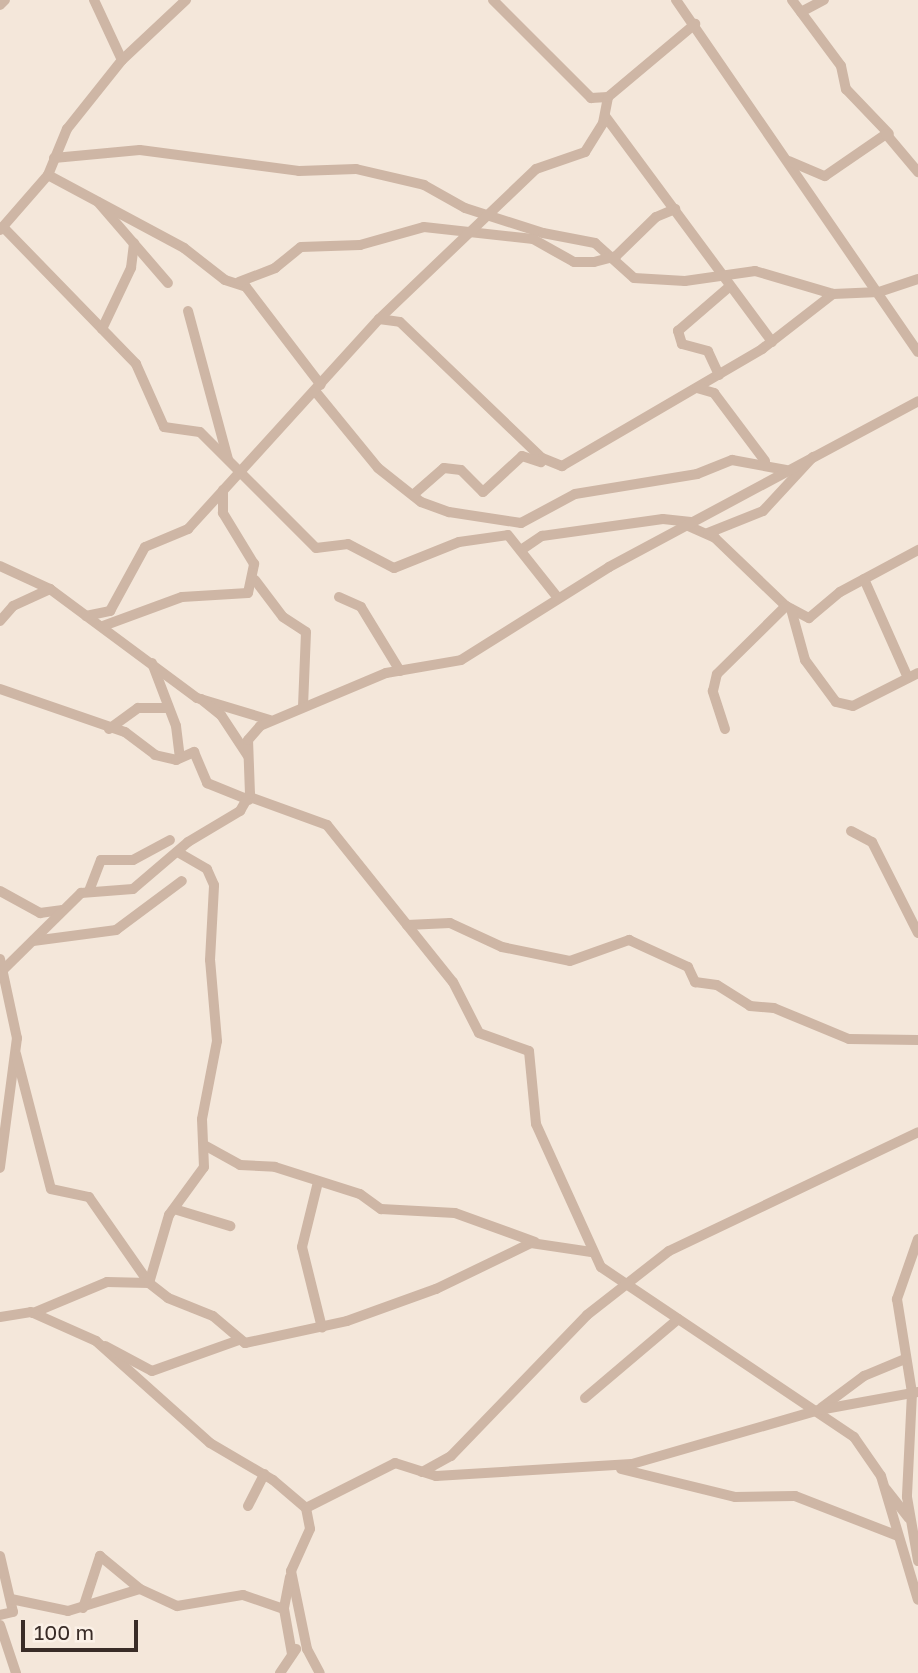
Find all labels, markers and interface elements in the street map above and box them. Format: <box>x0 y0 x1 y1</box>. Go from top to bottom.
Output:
scale bar <box>24 1606 142 1650</box>
text: 100 m <box>34 1619 94 1645</box>

